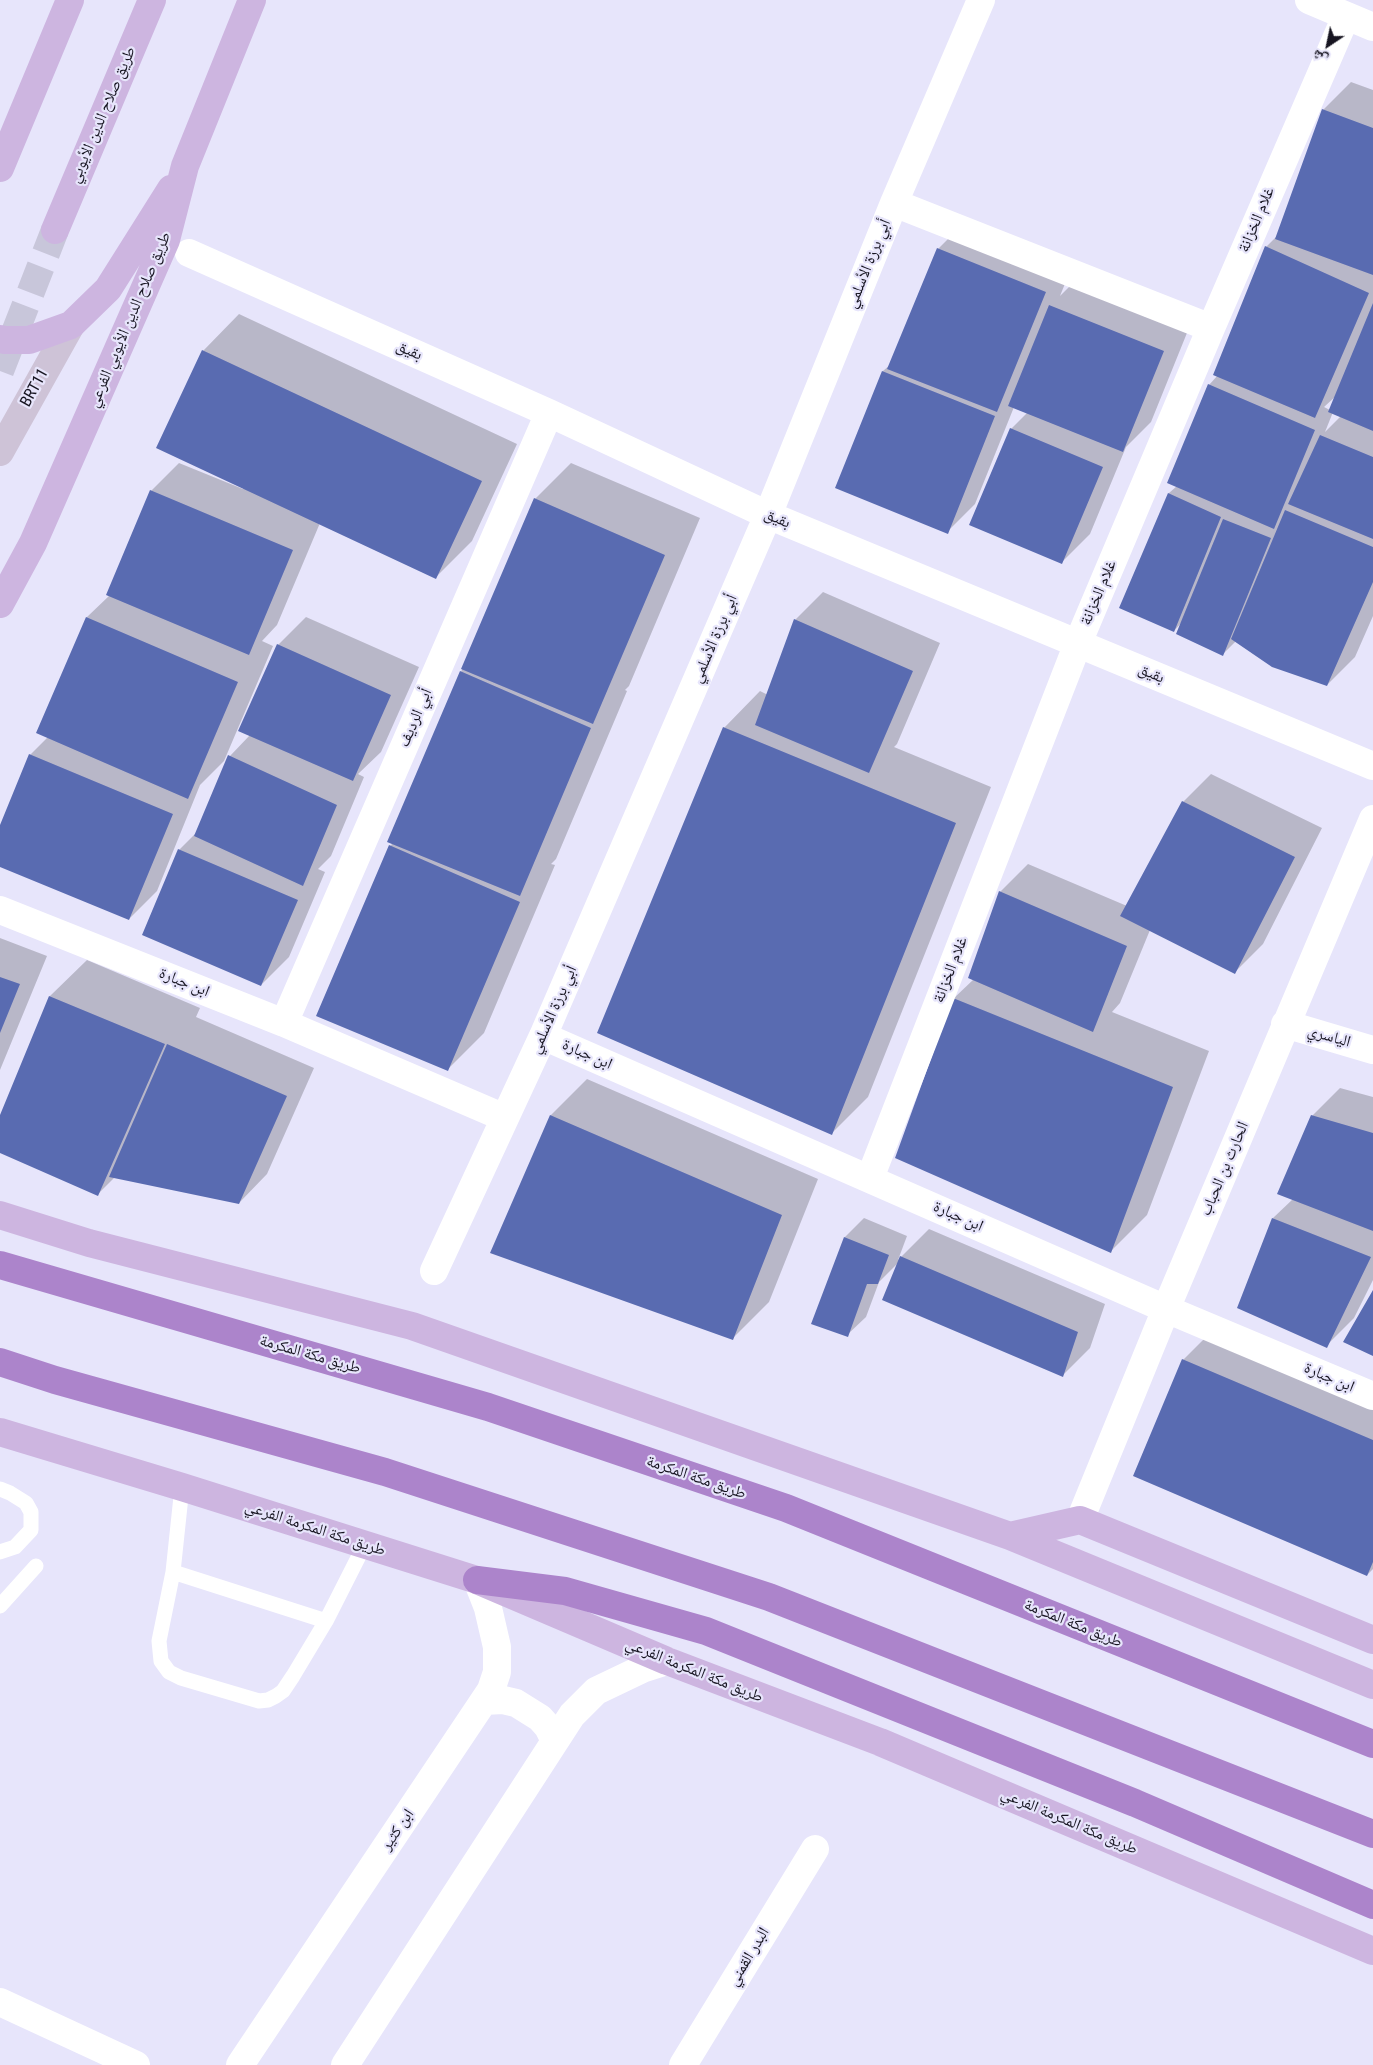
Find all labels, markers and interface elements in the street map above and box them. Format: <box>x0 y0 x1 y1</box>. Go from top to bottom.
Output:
north arrow <box>1303 20 1353 70</box>
street label: طريق صلاح الدين الأيوبي <box>66 44 140 186</box>
text: ش <box>1309 47 1330 68</box>
street label: غلام الخزانة <box>1235 184 1279 256</box>
street label: أبي برزة الأسلمي <box>842 217 896 311</box>
street label: طريق صلاح الدين الأيوبي الفرعي <box>84 229 176 411</box>
street label: بقيق <box>393 337 425 365</box>
street label: BRT11 <box>17 366 53 410</box>
street label: بقيق <box>761 505 793 533</box>
street label: غلام الخزانة <box>1077 557 1121 629</box>
street label: أبي برزة الأسلمي <box>688 592 742 686</box>
street label: بقيق <box>1135 660 1167 688</box>
street label: أبي الرديف <box>395 686 437 750</box>
street label: غلام الخزانة <box>930 934 972 1006</box>
street label: أبي برزة الأسلمي <box>526 963 582 1057</box>
street label: ابن جبارة <box>156 964 212 1002</box>
street label: الياسري <box>1305 1022 1353 1052</box>
street label: ابن جبارة <box>559 1035 615 1075</box>
street label: الحارث بن الحباب <box>1197 1119 1253 1219</box>
street label: ابن جبارة <box>930 1197 986 1237</box>
street label: طريق مكة المكرمة <box>257 1331 363 1379</box>
street label: ابن جبارة <box>1301 1359 1357 1397</box>
street label: طريق مكة المكرمة <box>644 1452 748 1504</box>
street label: طريق مكة المكرمة الفرعي <box>242 1497 388 1561</box>
street label: طريق مكة المكرمة <box>1021 1596 1125 1652</box>
street label: طريق مكة المكرمة الفرعي <box>622 1635 766 1707</box>
street label: طريق مكة المكرمة الفرعي <box>998 1784 1140 1860</box>
street label: ابن كثير <box>377 1806 419 1854</box>
street label: البدر القمني <box>724 1924 774 1990</box>

